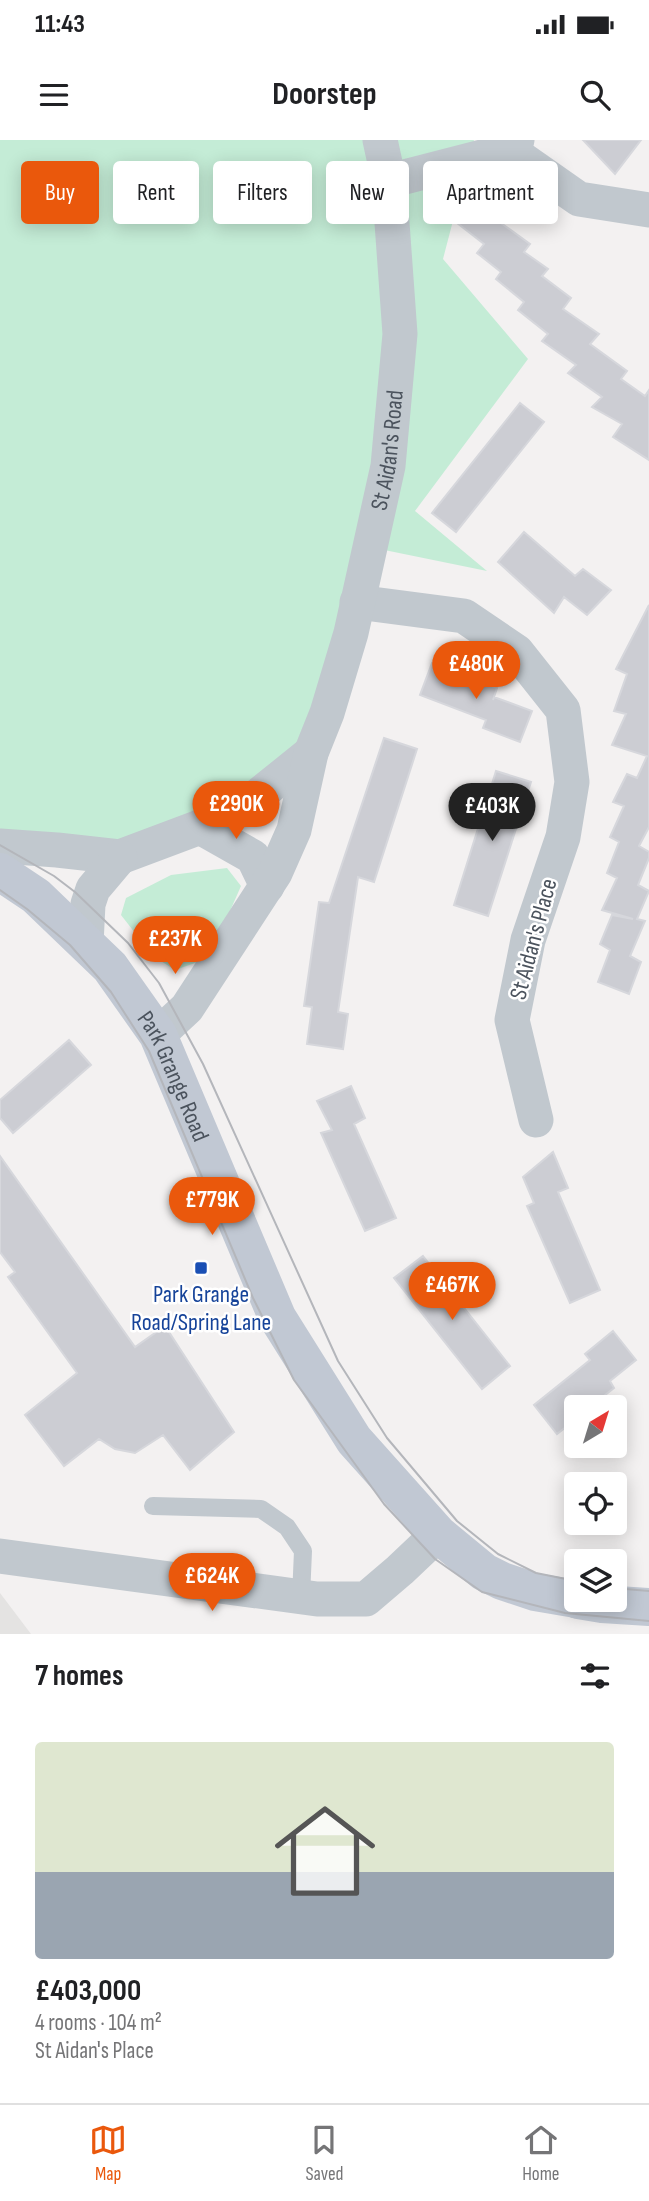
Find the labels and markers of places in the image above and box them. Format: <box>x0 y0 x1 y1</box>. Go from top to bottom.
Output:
pin: £480K <box>427 642 525 701</box>
pin: £290K <box>187 782 285 841</box>
pin: £403K <box>443 784 541 843</box>
pin: £237K <box>126 916 224 976</box>
pin: £779K <box>163 1178 261 1237</box>
marker: Park Grange Road/Spring Lane <box>193 1260 209 1276</box>
pin: £467K <box>403 1262 501 1322</box>
place label: Park Grange Road/Spring Lane <box>131 1280 271 1337</box>
pin: £624K <box>163 1554 261 1613</box>

